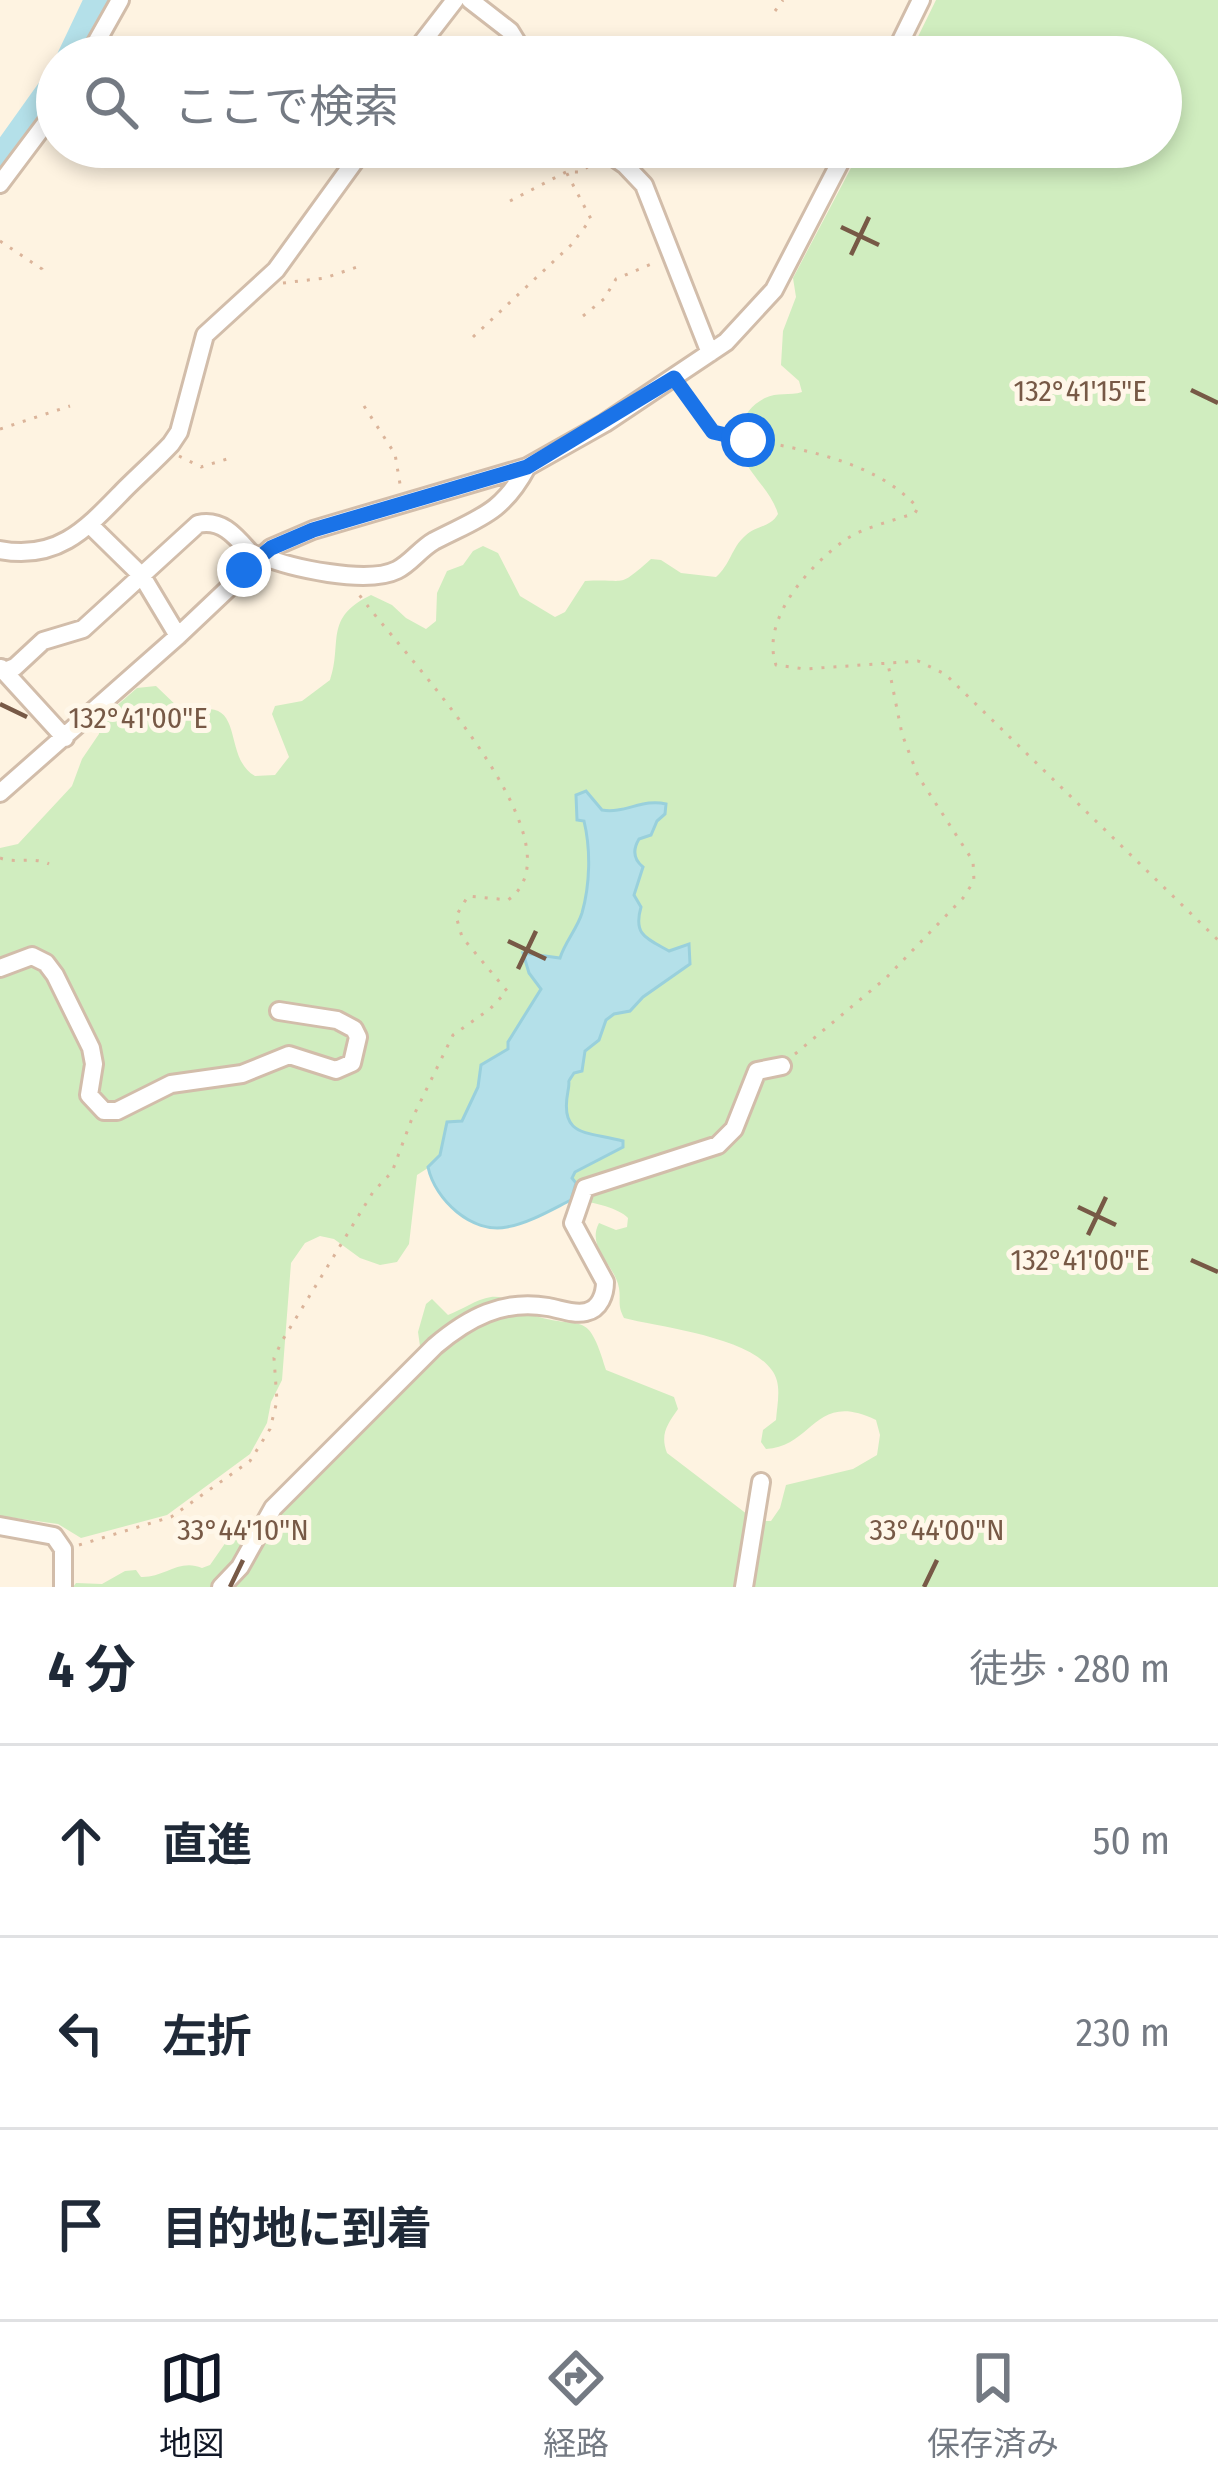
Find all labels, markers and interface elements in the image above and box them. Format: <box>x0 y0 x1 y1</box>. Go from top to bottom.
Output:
search box <box>36 36 1182 168</box>
icon: search <box>78 69 144 135</box>
text: ここで検索 <box>174 80 399 134</box>
text: 132°41'15"E <box>1014 373 1146 409</box>
route start <box>721 413 775 467</box>
route end <box>217 543 271 597</box>
text: 132°41'00"E <box>68 700 208 736</box>
text: 132°41'00"E <box>1010 1242 1150 1278</box>
text: 33°44'10"N <box>177 1512 309 1548</box>
text: 33°44'00"N <box>870 1512 1004 1548</box>
text: 4 分 <box>48 1639 136 1701</box>
text: 徒歩 · 280 m <box>969 1646 1170 1692</box>
icon: ahead <box>48 1808 114 1874</box>
text: 直進 <box>162 1818 252 1872</box>
text: 50 m <box>1093 1818 1170 1864</box>
icon: left <box>48 2000 114 2066</box>
text: 左折 <box>162 2010 252 2064</box>
text: 230 m <box>1076 2010 1170 2056</box>
icon: arrive <box>48 2192 114 2258</box>
text: 目的地に到着 <box>162 2202 432 2256</box>
tab: 地図 <box>159 2345 225 2465</box>
tab: 経路 <box>543 2345 609 2465</box>
tab: 保存済み <box>927 2345 1059 2465</box>

